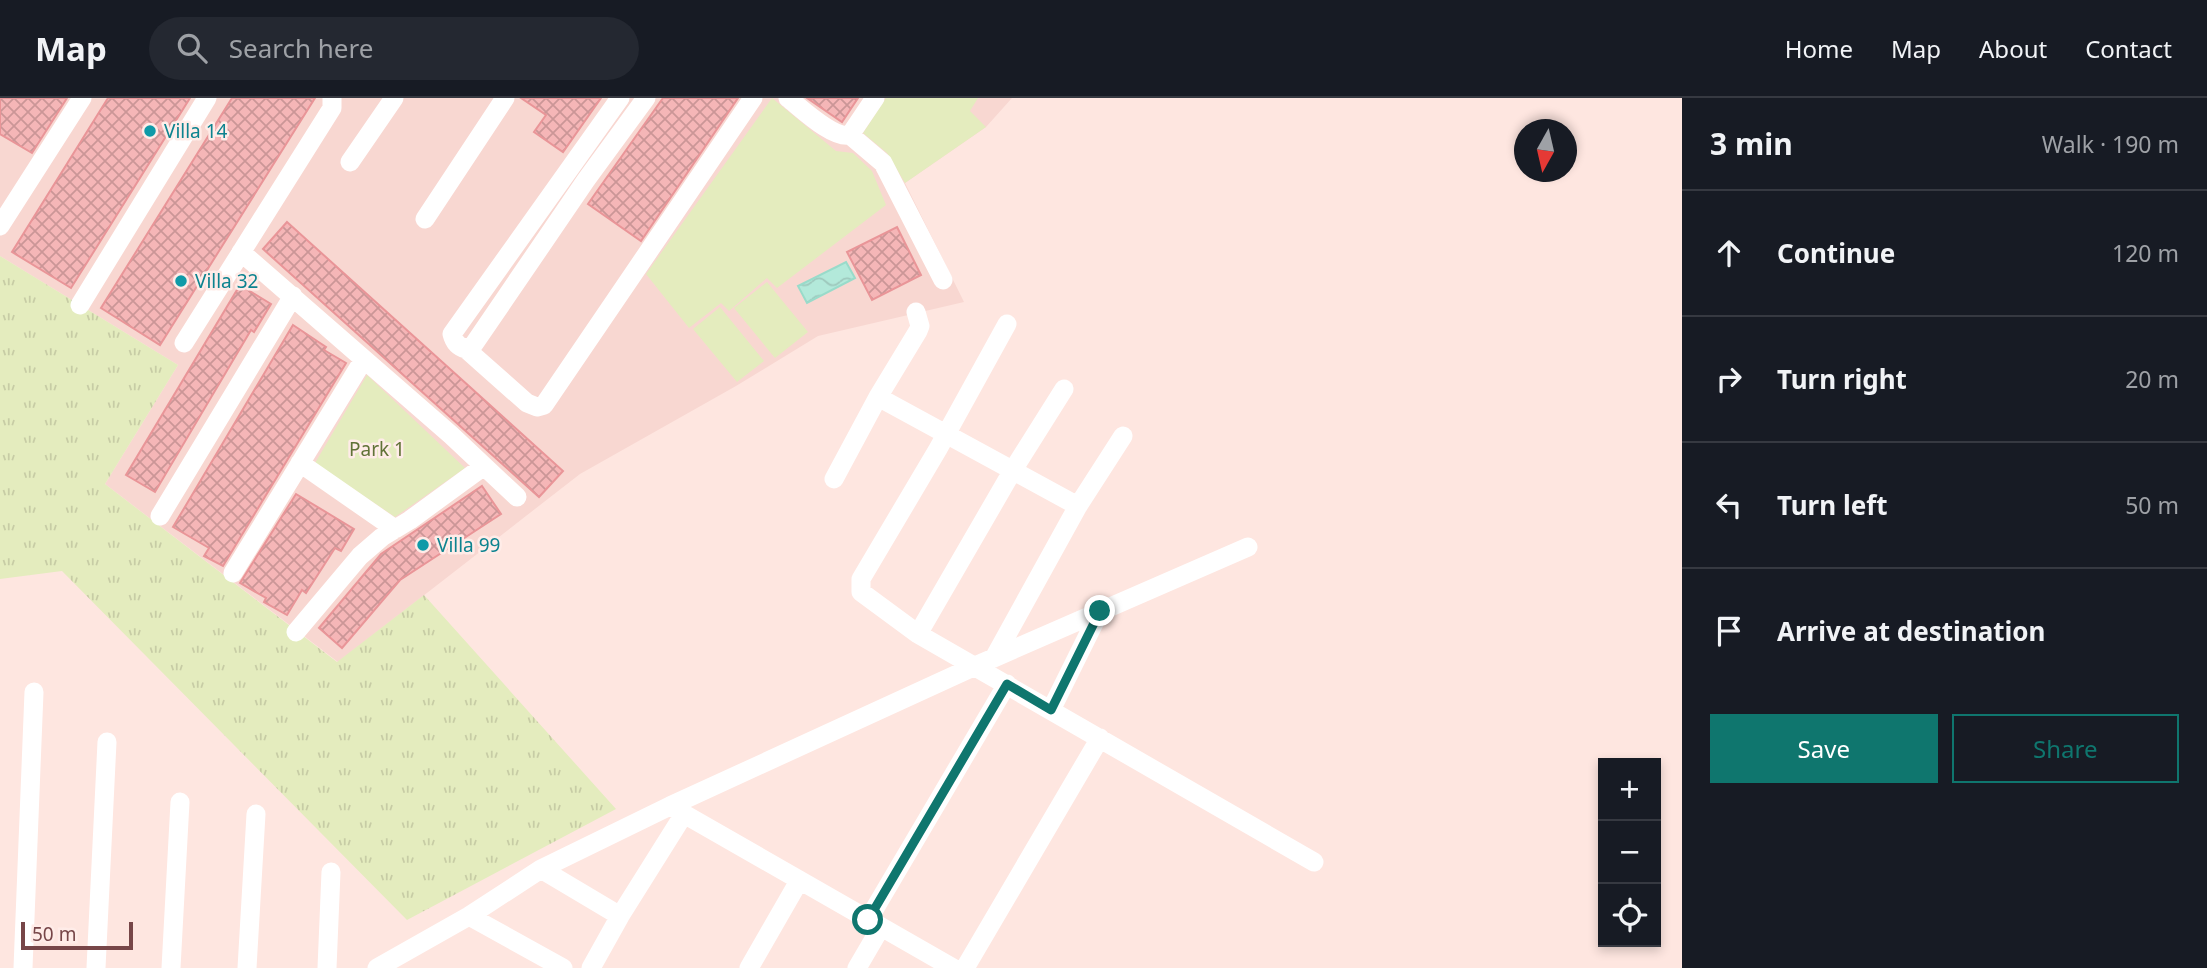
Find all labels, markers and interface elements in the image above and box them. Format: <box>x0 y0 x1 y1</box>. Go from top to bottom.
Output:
search box <box>149 17 639 80</box>
text: Map <box>35 26 107 71</box>
icon: search <box>173 29 211 67</box>
text: Search here <box>229 30 373 66</box>
text: Home <box>1785 32 1853 65</box>
text: Map <box>1891 32 1941 65</box>
text: About <box>1979 32 2047 65</box>
text: Contact <box>2085 32 2172 65</box>
place label: Villa 14 <box>164 118 228 144</box>
north arrow <box>1514 119 1577 182</box>
marker: Villa 14 <box>142 123 158 139</box>
text: 3 min <box>1710 123 1793 164</box>
text: Walk · 190 m <box>2042 128 2179 160</box>
icon: ahead <box>1710 234 1748 272</box>
text: Continue <box>1777 235 1895 271</box>
text: 120 m <box>2112 237 2179 269</box>
place label: Villa 32 <box>195 268 258 294</box>
marker: Villa 32 <box>173 273 189 289</box>
icon: right <box>1710 360 1748 398</box>
text: Turn right <box>1777 361 1907 397</box>
text: 20 m <box>2125 363 2179 395</box>
park label: Park 1 <box>349 436 405 462</box>
icon: left <box>1710 486 1748 524</box>
text: Turn left <box>1777 487 1888 523</box>
text: 50 m <box>2125 489 2179 521</box>
place label: Villa 99 <box>437 532 500 558</box>
marker: Villa 99 <box>415 537 431 553</box>
route end <box>1084 595 1115 626</box>
icon: arrive <box>1710 612 1748 650</box>
text: Arrive at destination <box>1777 613 2046 649</box>
button: Save <box>1710 714 1938 783</box>
button: Share <box>1952 714 2179 783</box>
map controls <box>1598 758 1661 947</box>
button: + <box>1598 758 1661 821</box>
button: − <box>1598 821 1661 884</box>
button: locate <box>1598 884 1661 947</box>
route start <box>852 904 883 935</box>
scale bar <box>21 919 133 951</box>
text: 50 m <box>32 921 76 947</box>

